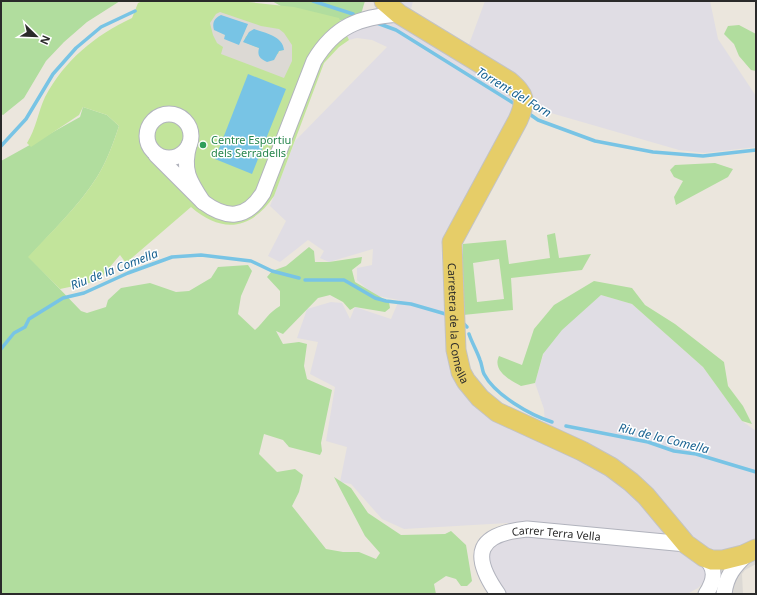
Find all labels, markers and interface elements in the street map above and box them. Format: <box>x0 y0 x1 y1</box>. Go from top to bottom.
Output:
north arrow <box>16 16 56 56</box>
text: N <box>37 33 54 47</box>
water label: Torrent del Forn <box>473 63 555 121</box>
place label: Centre Esportiu dels Serradells <box>211 132 291 160</box>
marker: Centre Esportiu dels Serradells <box>198 140 208 150</box>
water label: Riu de la Comella <box>68 244 160 293</box>
street label: Carretera de la Comella <box>445 262 473 386</box>
water label: Riu de la Comella <box>617 419 711 457</box>
street label: Carrer Terra Vella <box>510 521 601 543</box>

